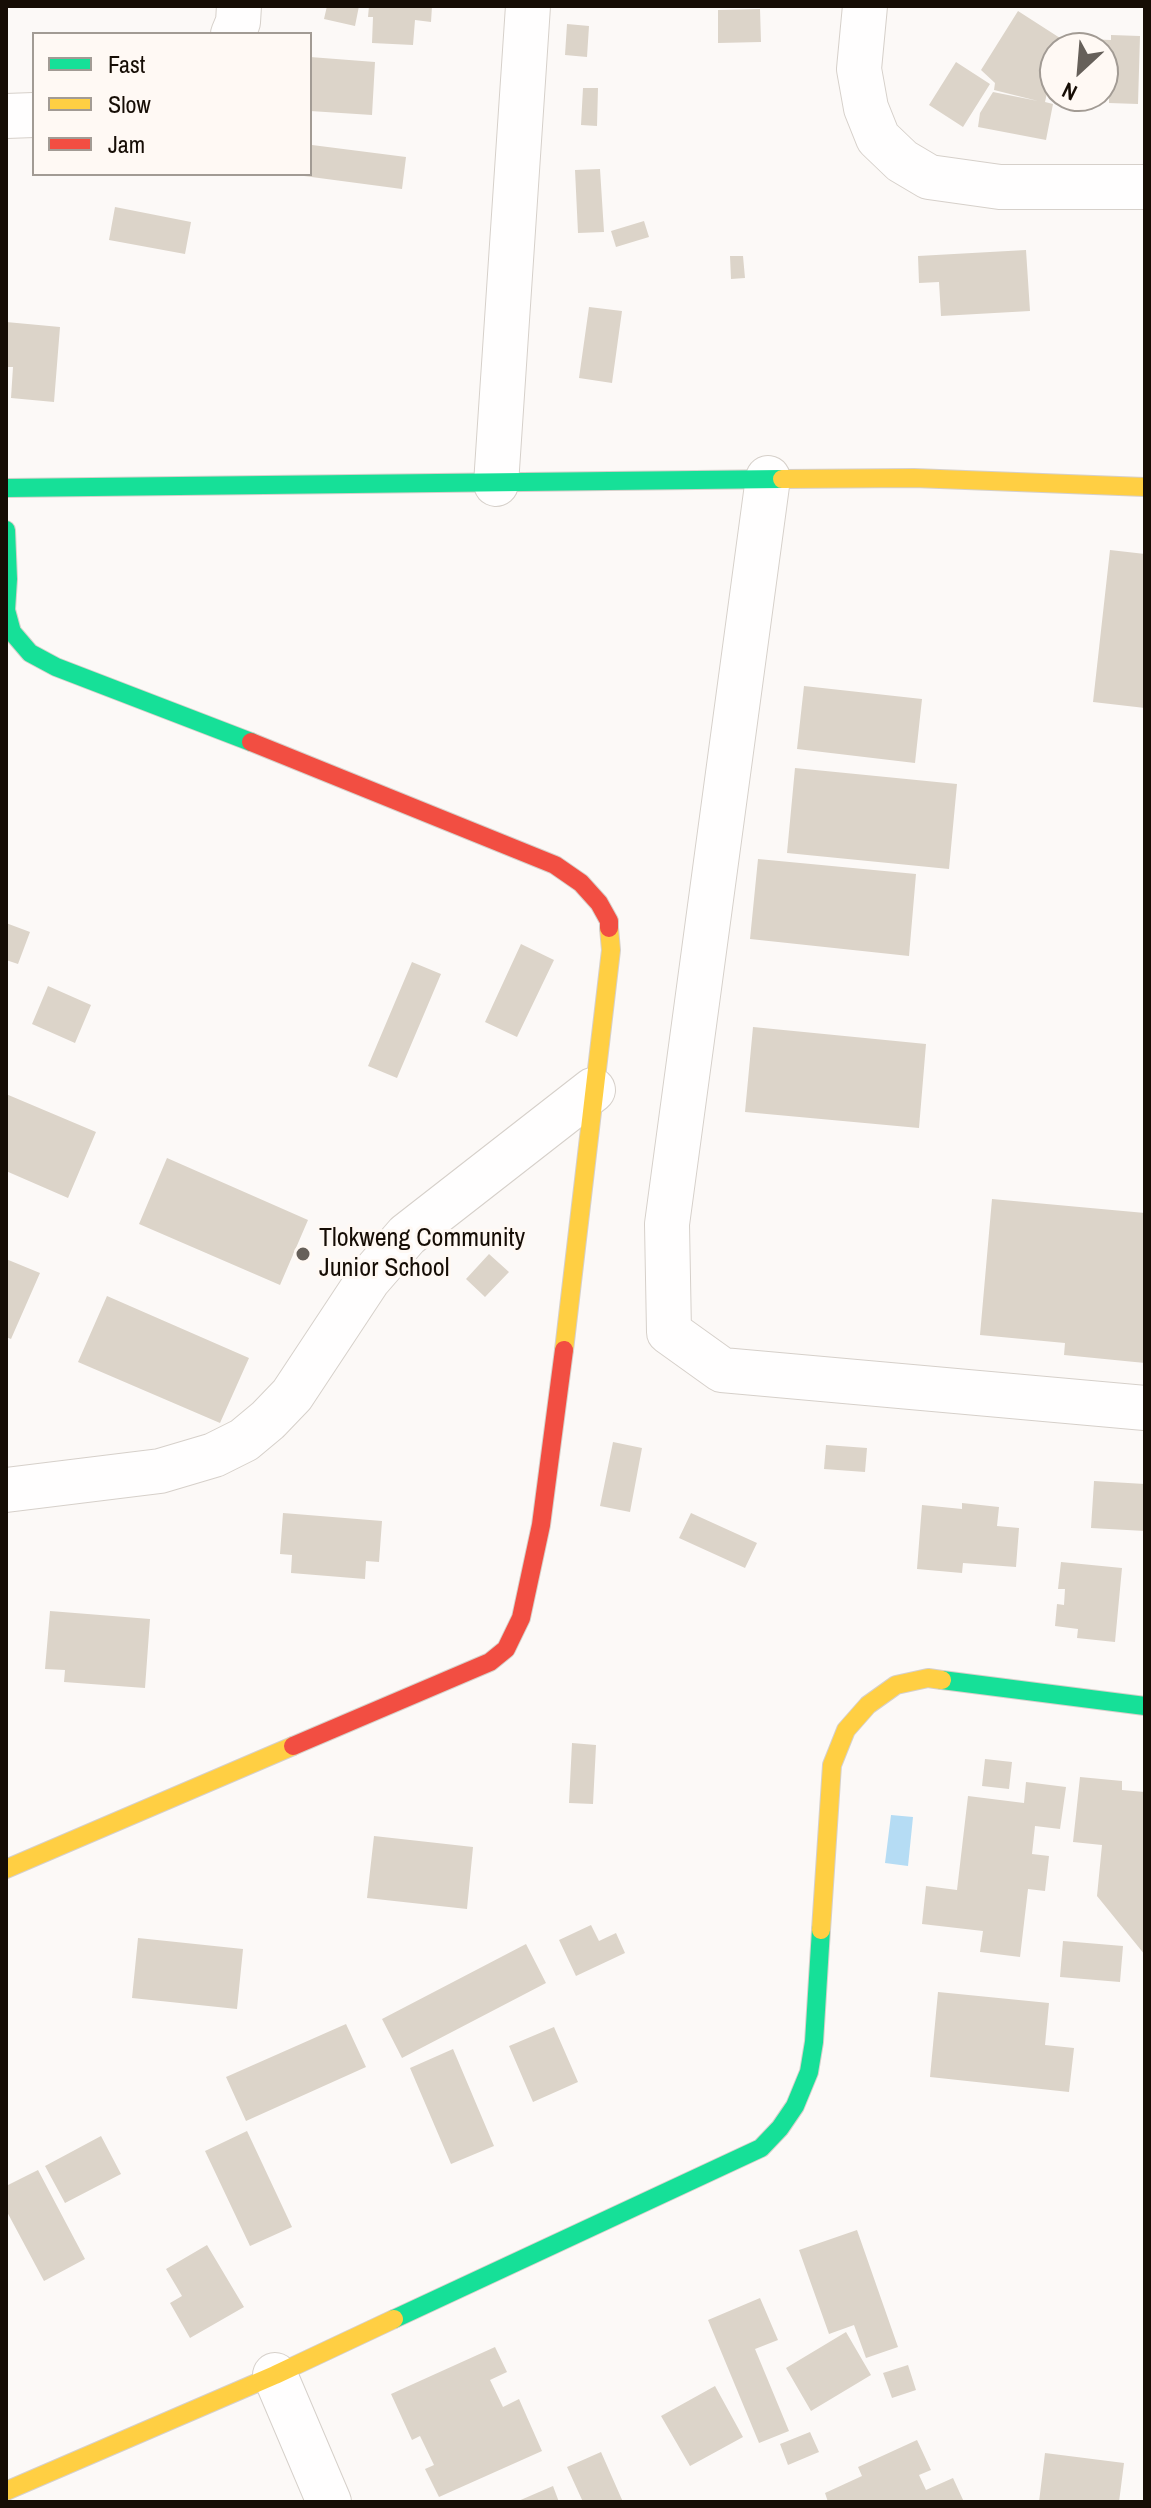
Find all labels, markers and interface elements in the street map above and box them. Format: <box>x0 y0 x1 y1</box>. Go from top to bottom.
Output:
legend <box>32 32 312 176</box>
north arrow <box>1039 32 1119 112</box>
text: Fast <box>108 48 145 80</box>
text: N <box>1057 75 1082 108</box>
text: Slow <box>108 88 151 120</box>
text: Jam <box>108 128 145 160</box>
place label: Tlokweng Community Junior School <box>319 1223 525 1284</box>
marker: Tlokweng Community Junior School <box>294 1245 312 1263</box>

